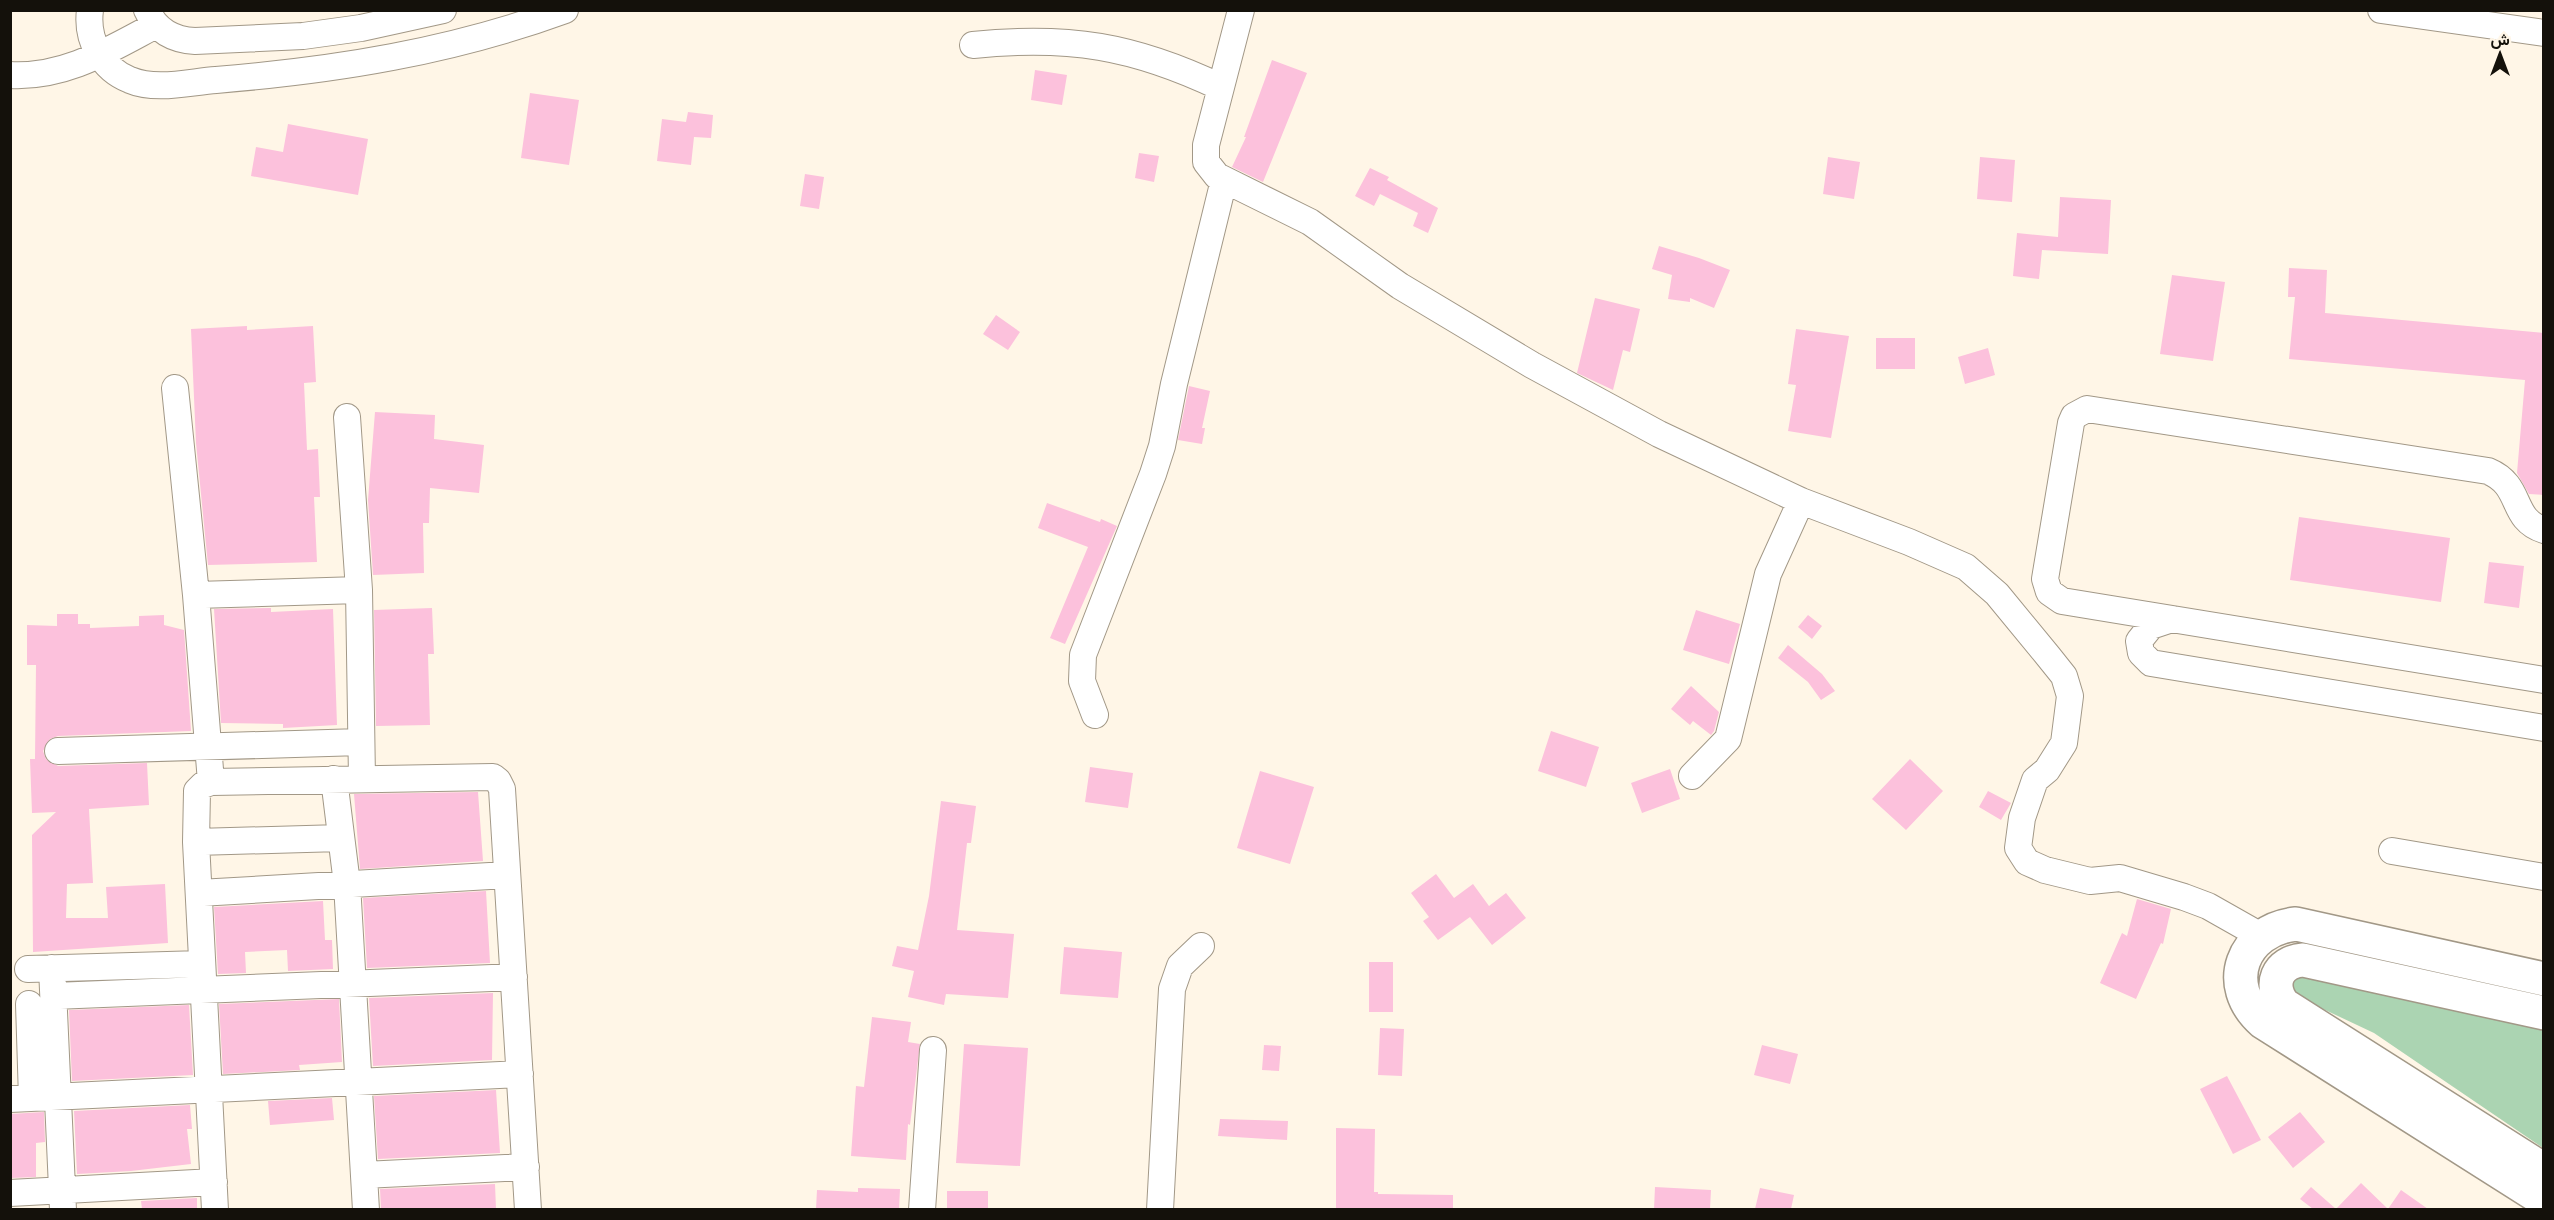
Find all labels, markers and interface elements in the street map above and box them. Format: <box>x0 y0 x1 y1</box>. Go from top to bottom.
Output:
north arrow <box>2470 24 2530 84</box>
text: ش <box>2490 29 2510 49</box>

